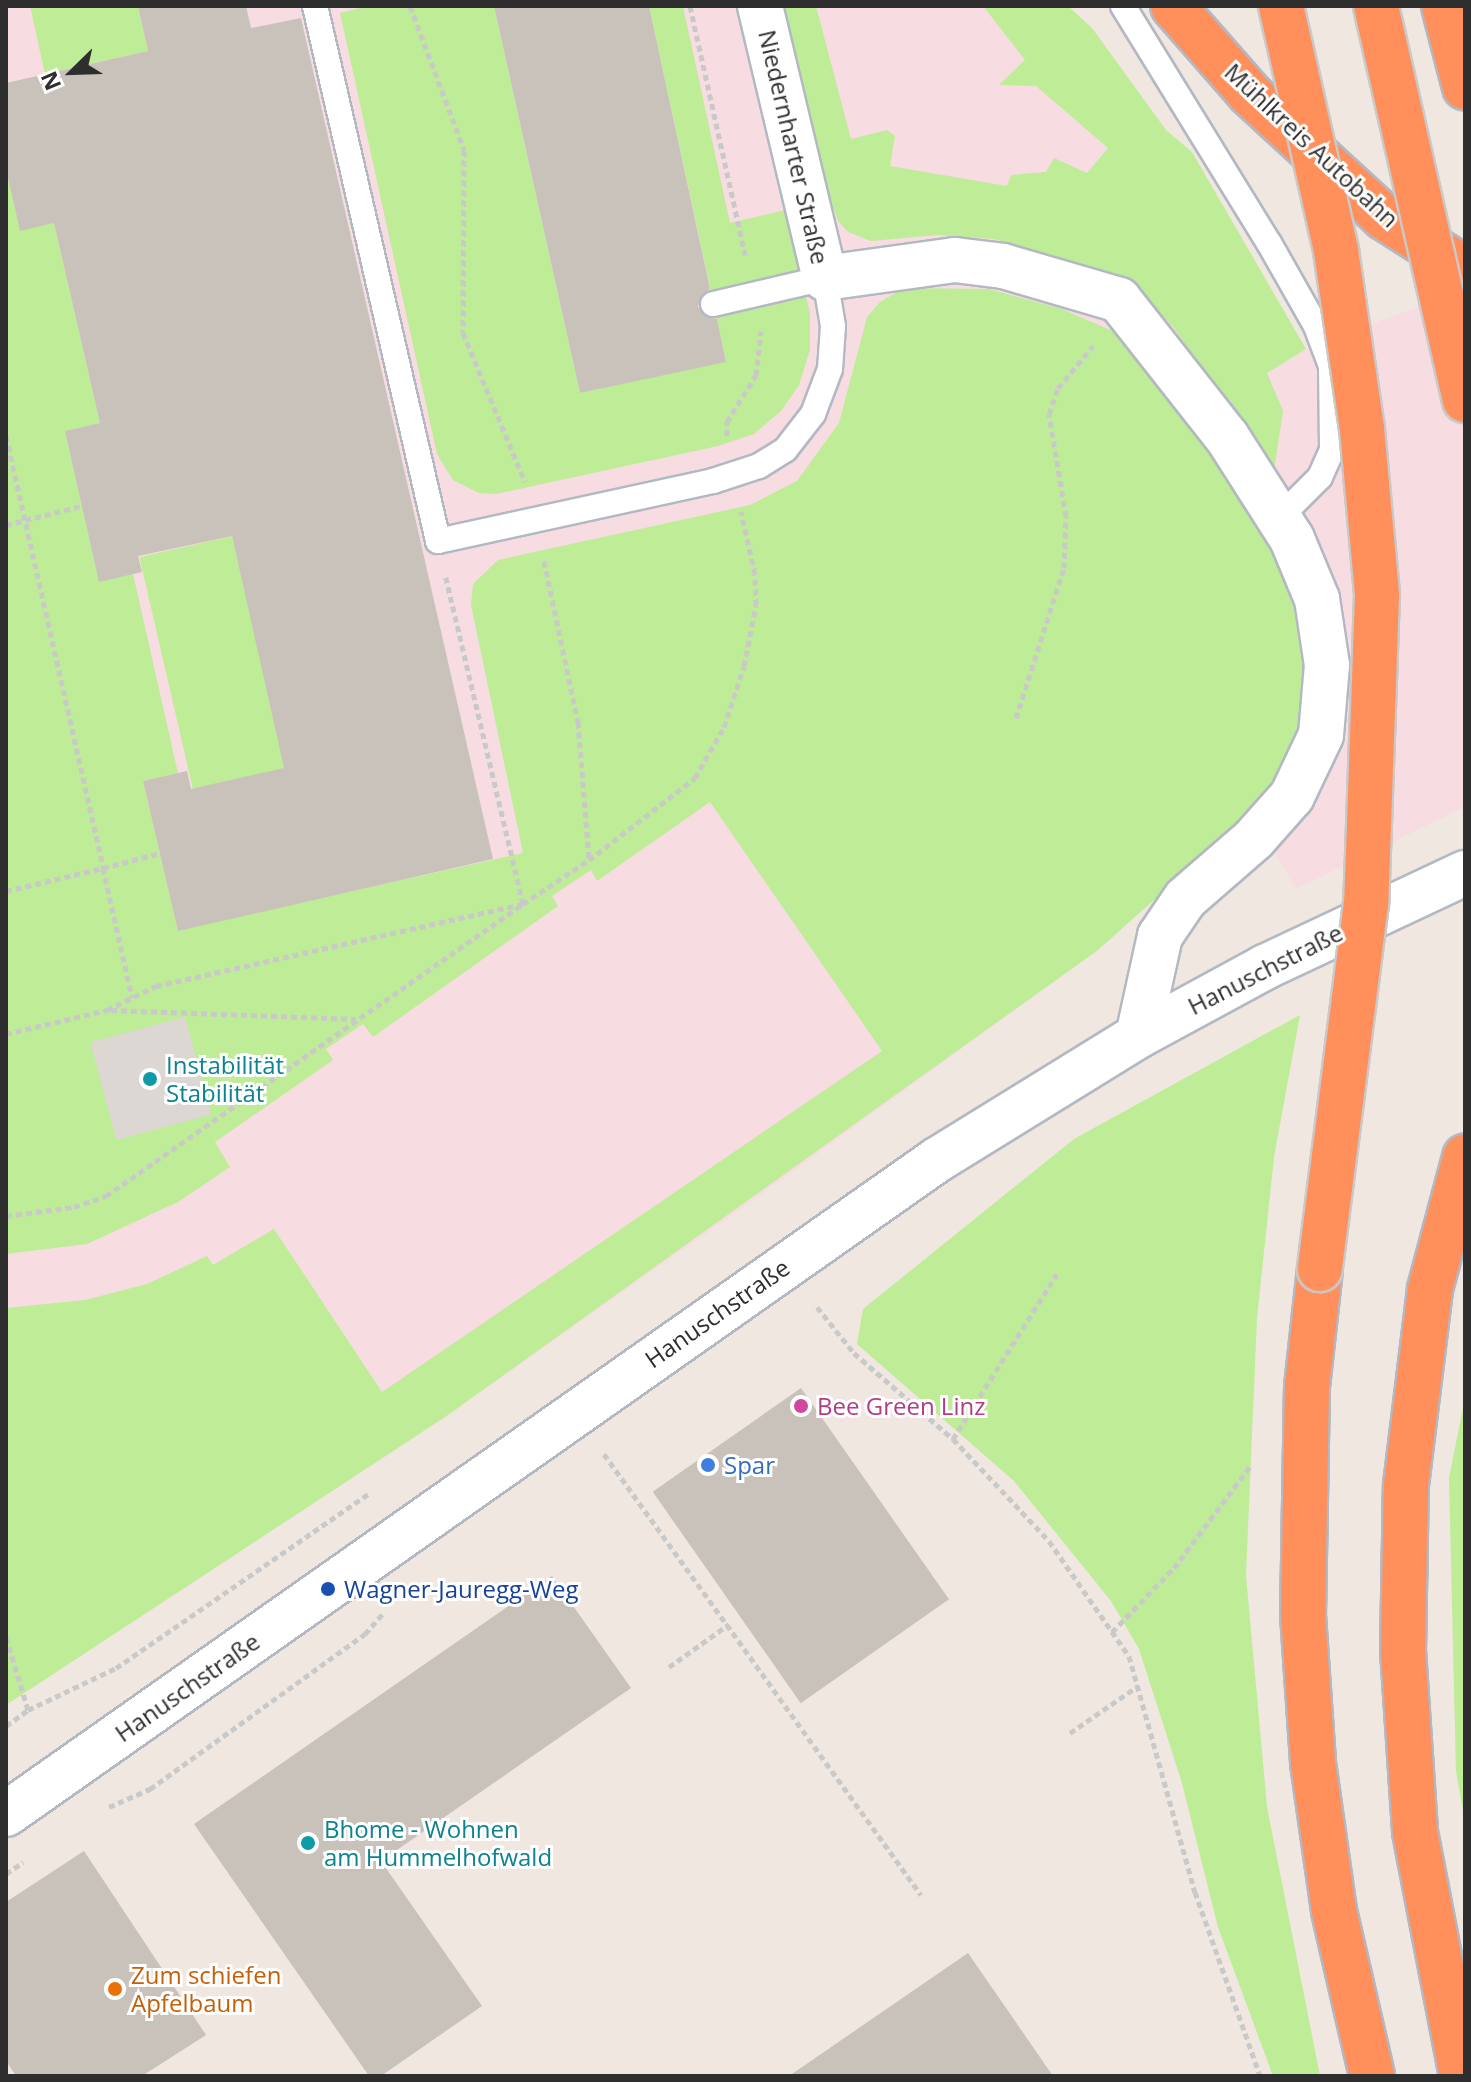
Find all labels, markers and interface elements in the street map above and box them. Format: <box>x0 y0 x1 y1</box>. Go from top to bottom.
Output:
street label: Niedernharter Straße <box>753 27 835 267</box>
north arrow <box>32 32 112 112</box>
street label: Mühlkreis Autobahn <box>1219 57 1405 233</box>
text: N <box>33 67 67 95</box>
street label: Hanuschstraße <box>1183 918 1347 1020</box>
place label: Instabilität Stabilität <box>166 1051 284 1107</box>
marker: Instabilität Stabilität <box>141 1070 159 1088</box>
street label: Hanuschstraße <box>639 1253 795 1373</box>
place label: Bee Green Linz <box>817 1392 985 1420</box>
marker: Bee Green Linz <box>792 1397 810 1415</box>
place label: Spar <box>724 1451 775 1479</box>
marker: Spar <box>699 1456 717 1474</box>
place label: Wagner-Jauregg-Weg <box>344 1575 578 1603</box>
marker: Wagner-Jauregg-Weg <box>319 1580 337 1598</box>
street label: Hanuschstraße <box>109 1627 265 1747</box>
place label: Bhome - Wohnen am Hummelhofwald <box>324 1815 552 1871</box>
marker: Bhome - Wohnen am Hummelhofwald <box>299 1834 317 1852</box>
place label: Zum schiefen Apfelbaum <box>131 1961 281 2017</box>
marker: Zum schiefen Apfelbaum <box>106 1980 124 1998</box>

